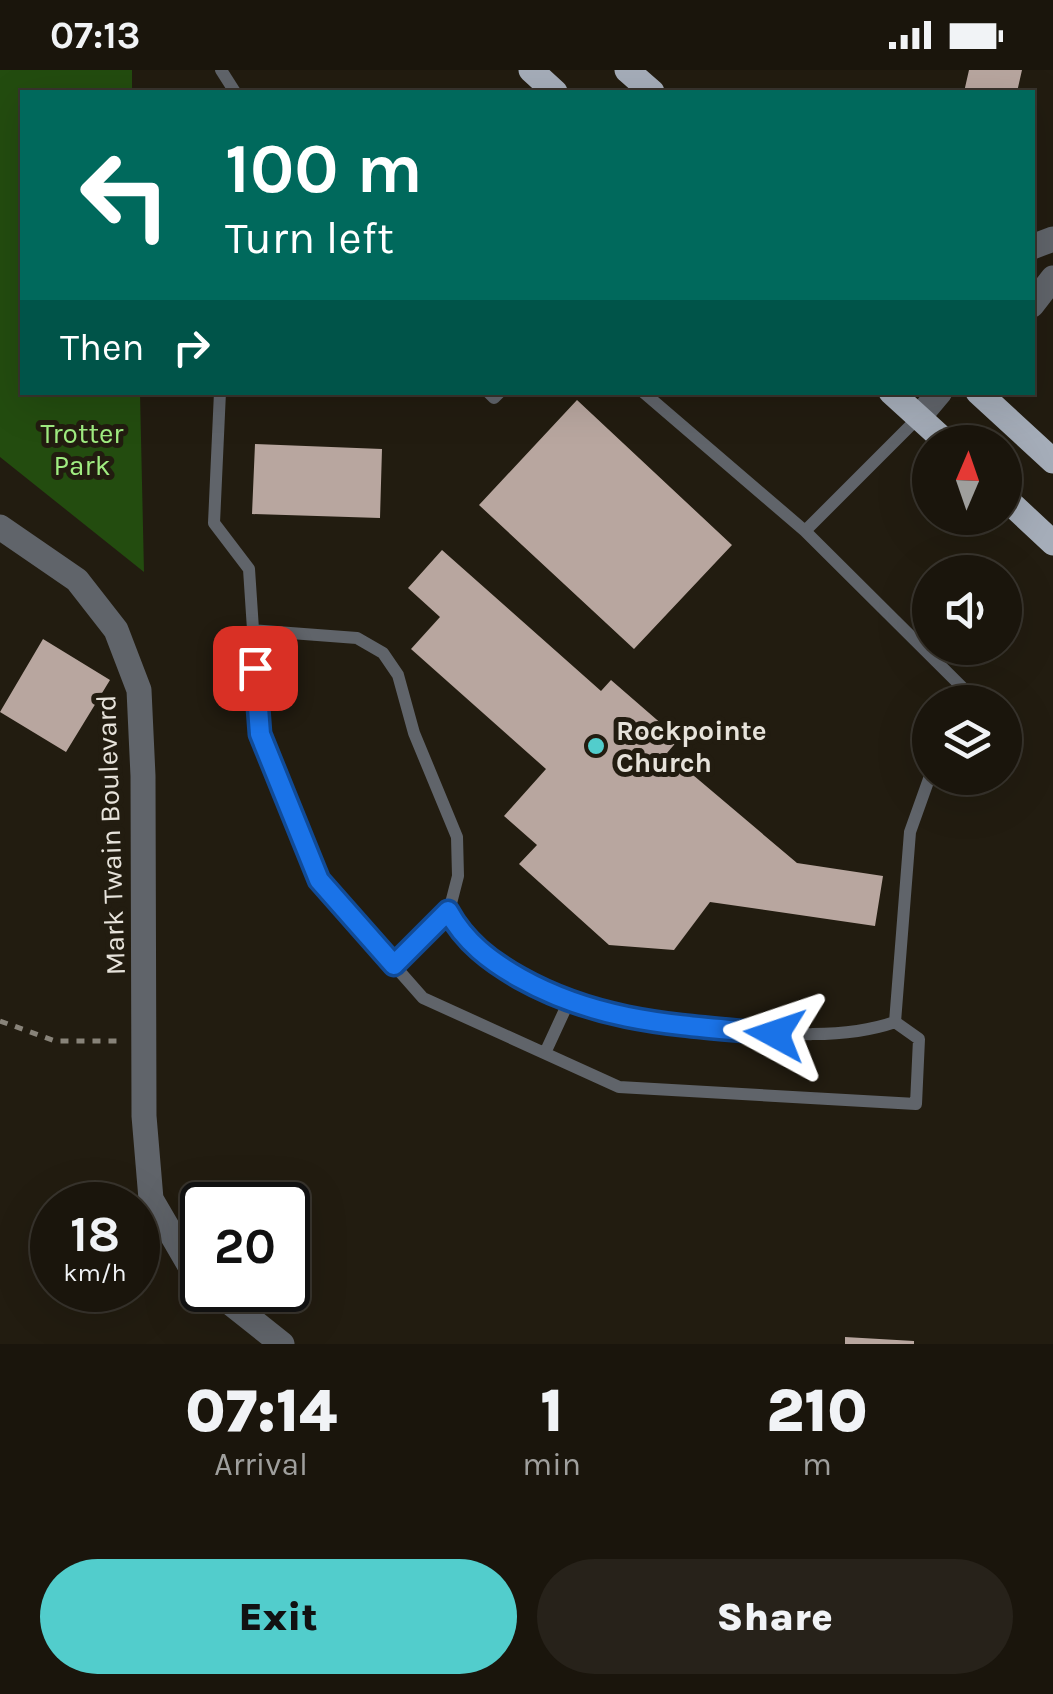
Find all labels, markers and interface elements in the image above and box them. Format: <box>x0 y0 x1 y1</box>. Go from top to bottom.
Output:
text: 07:13 <box>50 13 140 58</box>
text: 100 m <box>225 128 423 210</box>
icon: left <box>60 130 190 260</box>
text: Turn left <box>225 212 394 264</box>
icon: right <box>164 320 219 375</box>
text: Then <box>60 325 144 370</box>
park label: Trotter Park <box>41 417 124 482</box>
north arrow <box>912 425 1022 535</box>
map controls <box>912 425 1022 795</box>
button: sound <box>912 555 1022 665</box>
pin <box>213 626 298 711</box>
icon: arrive <box>228 641 283 696</box>
button: layers <box>912 685 1022 795</box>
street label: Mark Twain Boulevard <box>89 694 132 976</box>
place label: Rockpointe Church <box>616 714 767 779</box>
marker: Rockpointe Church <box>585 735 607 757</box>
position arrow <box>723 982 827 1086</box>
speed limit sign: 20 <box>180 1182 310 1312</box>
text: 18 <box>70 1205 120 1264</box>
text: km/h <box>63 1258 127 1287</box>
text: 07:14 <box>185 1376 337 1446</box>
text: 1 <box>540 1376 563 1446</box>
text: 210 <box>766 1376 868 1446</box>
text: Arrival <box>214 1446 308 1483</box>
text: min <box>522 1446 581 1483</box>
text: m <box>802 1446 832 1483</box>
button: Exit <box>40 1559 517 1674</box>
button: Share <box>537 1559 1013 1674</box>

